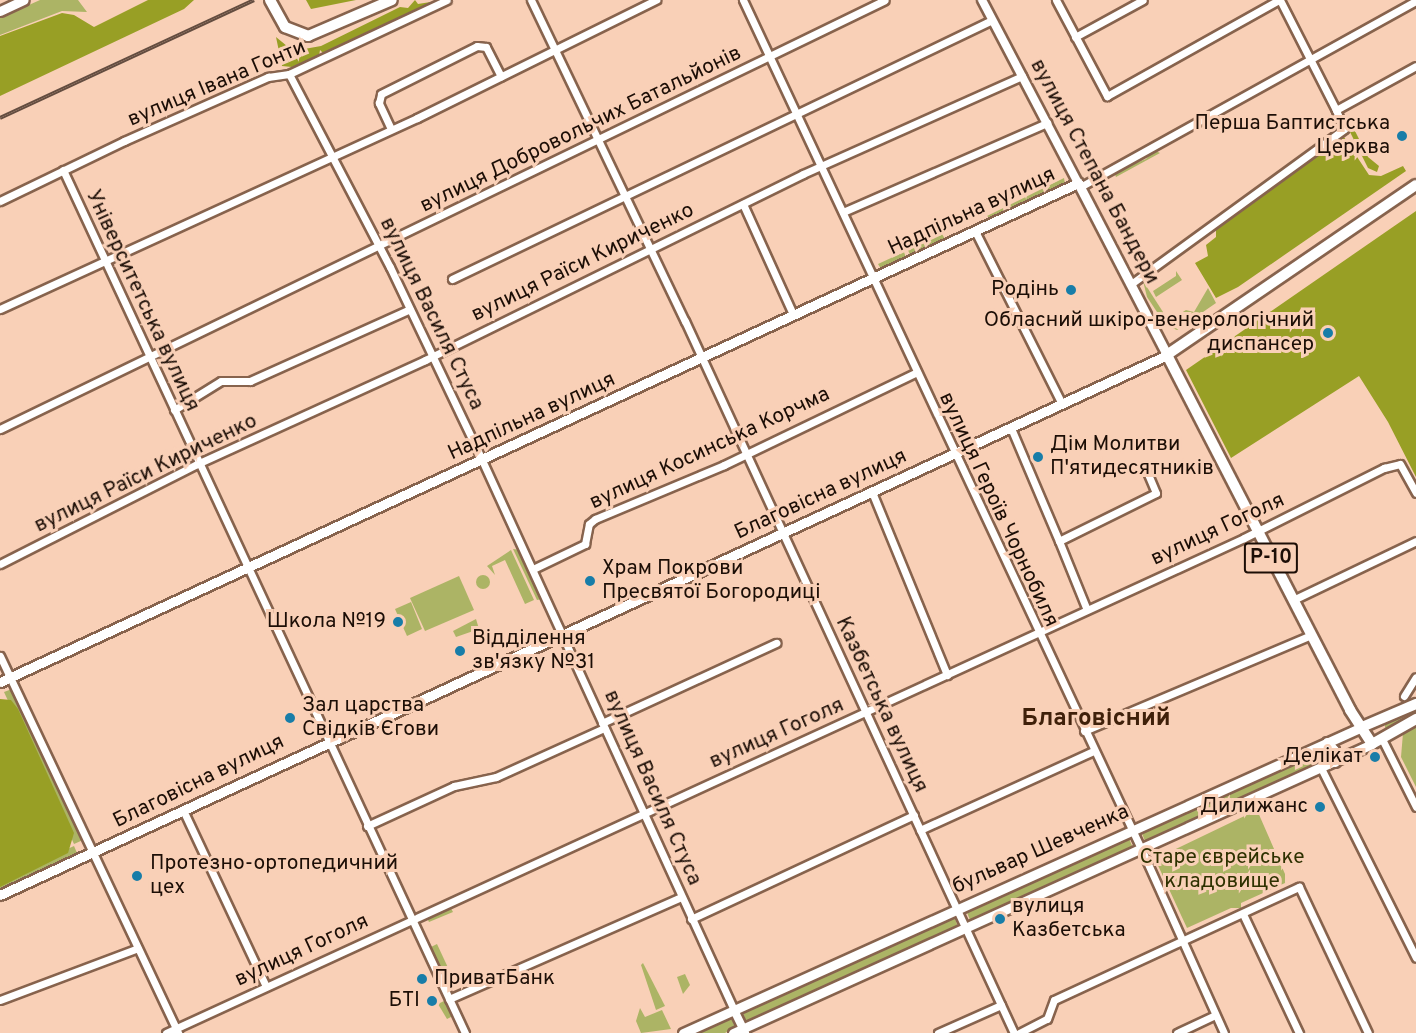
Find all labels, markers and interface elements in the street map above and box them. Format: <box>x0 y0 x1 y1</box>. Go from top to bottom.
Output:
street label: вулиця Івана Гонти <box>124 35 310 133</box>
street label: вулиця Добровольчих Батальйонів <box>416 41 746 219</box>
street label: вулиця Степана Бандери <box>1024 55 1164 289</box>
place label: Перша Баптистська Церква <box>1194 111 1390 161</box>
marker: Перша Баптистська Церква <box>1395 129 1409 143</box>
street label: Надпільна вулиця <box>884 162 1060 262</box>
street label: Університетська вулиця <box>80 186 204 416</box>
street label: вулиця Раїси Кириченко <box>468 198 698 328</box>
street label: вулиця Василя Стуса <box>373 214 489 414</box>
place label: Родінь <box>991 277 1059 303</box>
marker: Родінь <box>1064 283 1078 297</box>
place label: Обласний шкіро-венерологічний диспансер <box>984 308 1314 358</box>
marker: Обласний шкіро-венерологічний диспансер <box>1319 324 1337 342</box>
street label: Надпільна вулиця <box>444 367 620 467</box>
street label: вулиця Косинська Корчма <box>586 382 834 516</box>
street label: вулиця Героїв Чорнобиля <box>932 389 1064 631</box>
street label: вулиця Раїси Кириченко <box>31 409 261 539</box>
place label: Дім Молитви П'ятидесятників <box>1050 432 1214 482</box>
street label: Благовісна вулиця <box>731 444 911 546</box>
marker: Дім Молитви П'ятидесятників <box>1031 450 1045 464</box>
street label: вулиця Гоголя <box>1147 488 1289 572</box>
road number: Р-10 <box>1242 541 1300 575</box>
place label: Храм Покрови Пресвятої Богородиці <box>602 556 821 606</box>
marker: Храм Покрови Пресвятої Богородиці <box>583 574 597 588</box>
place label: Школа №19 <box>267 609 386 635</box>
street label: Казбетська вулиця <box>829 613 933 797</box>
marker: Школа №19 <box>391 615 405 629</box>
place label: Відділення зв'язку №31 <box>472 626 595 676</box>
marker: Відділення зв'язку №31 <box>453 644 467 658</box>
street label: вулиця Василя Стуса <box>598 686 706 890</box>
place label: Зал царства Свідків Єгови <box>302 693 439 743</box>
street label: вулиця Гоголя <box>706 693 848 775</box>
district label: Благовісний <box>1021 706 1171 734</box>
marker: Зал царства Свідків Єгови <box>283 711 297 725</box>
street label: Благовісна вулиця <box>109 730 289 834</box>
place label: Делікат <box>1283 744 1363 770</box>
marker: Делікат <box>1368 750 1382 764</box>
place label: Дилижанс <box>1200 794 1308 820</box>
street label: бульвар Шевченка <box>949 800 1133 900</box>
marker: Дилижанс <box>1313 800 1327 814</box>
park label: Старе єврейське кладовище <box>1139 845 1305 895</box>
place label: Протезно-ортопедичний цех <box>150 851 398 901</box>
marker: Протезно-ортопедичний цех <box>128 867 146 885</box>
place label: вулиця Казбетська <box>1012 894 1126 944</box>
street label: вулиця Гоголя <box>231 909 373 993</box>
marker: вулиця Казбетська <box>993 912 1007 926</box>
place label: ПриватБанк <box>434 966 555 992</box>
marker: ПриватБанк <box>415 972 429 986</box>
place label: БТІ <box>388 988 420 1014</box>
marker: БТІ <box>425 994 439 1008</box>

